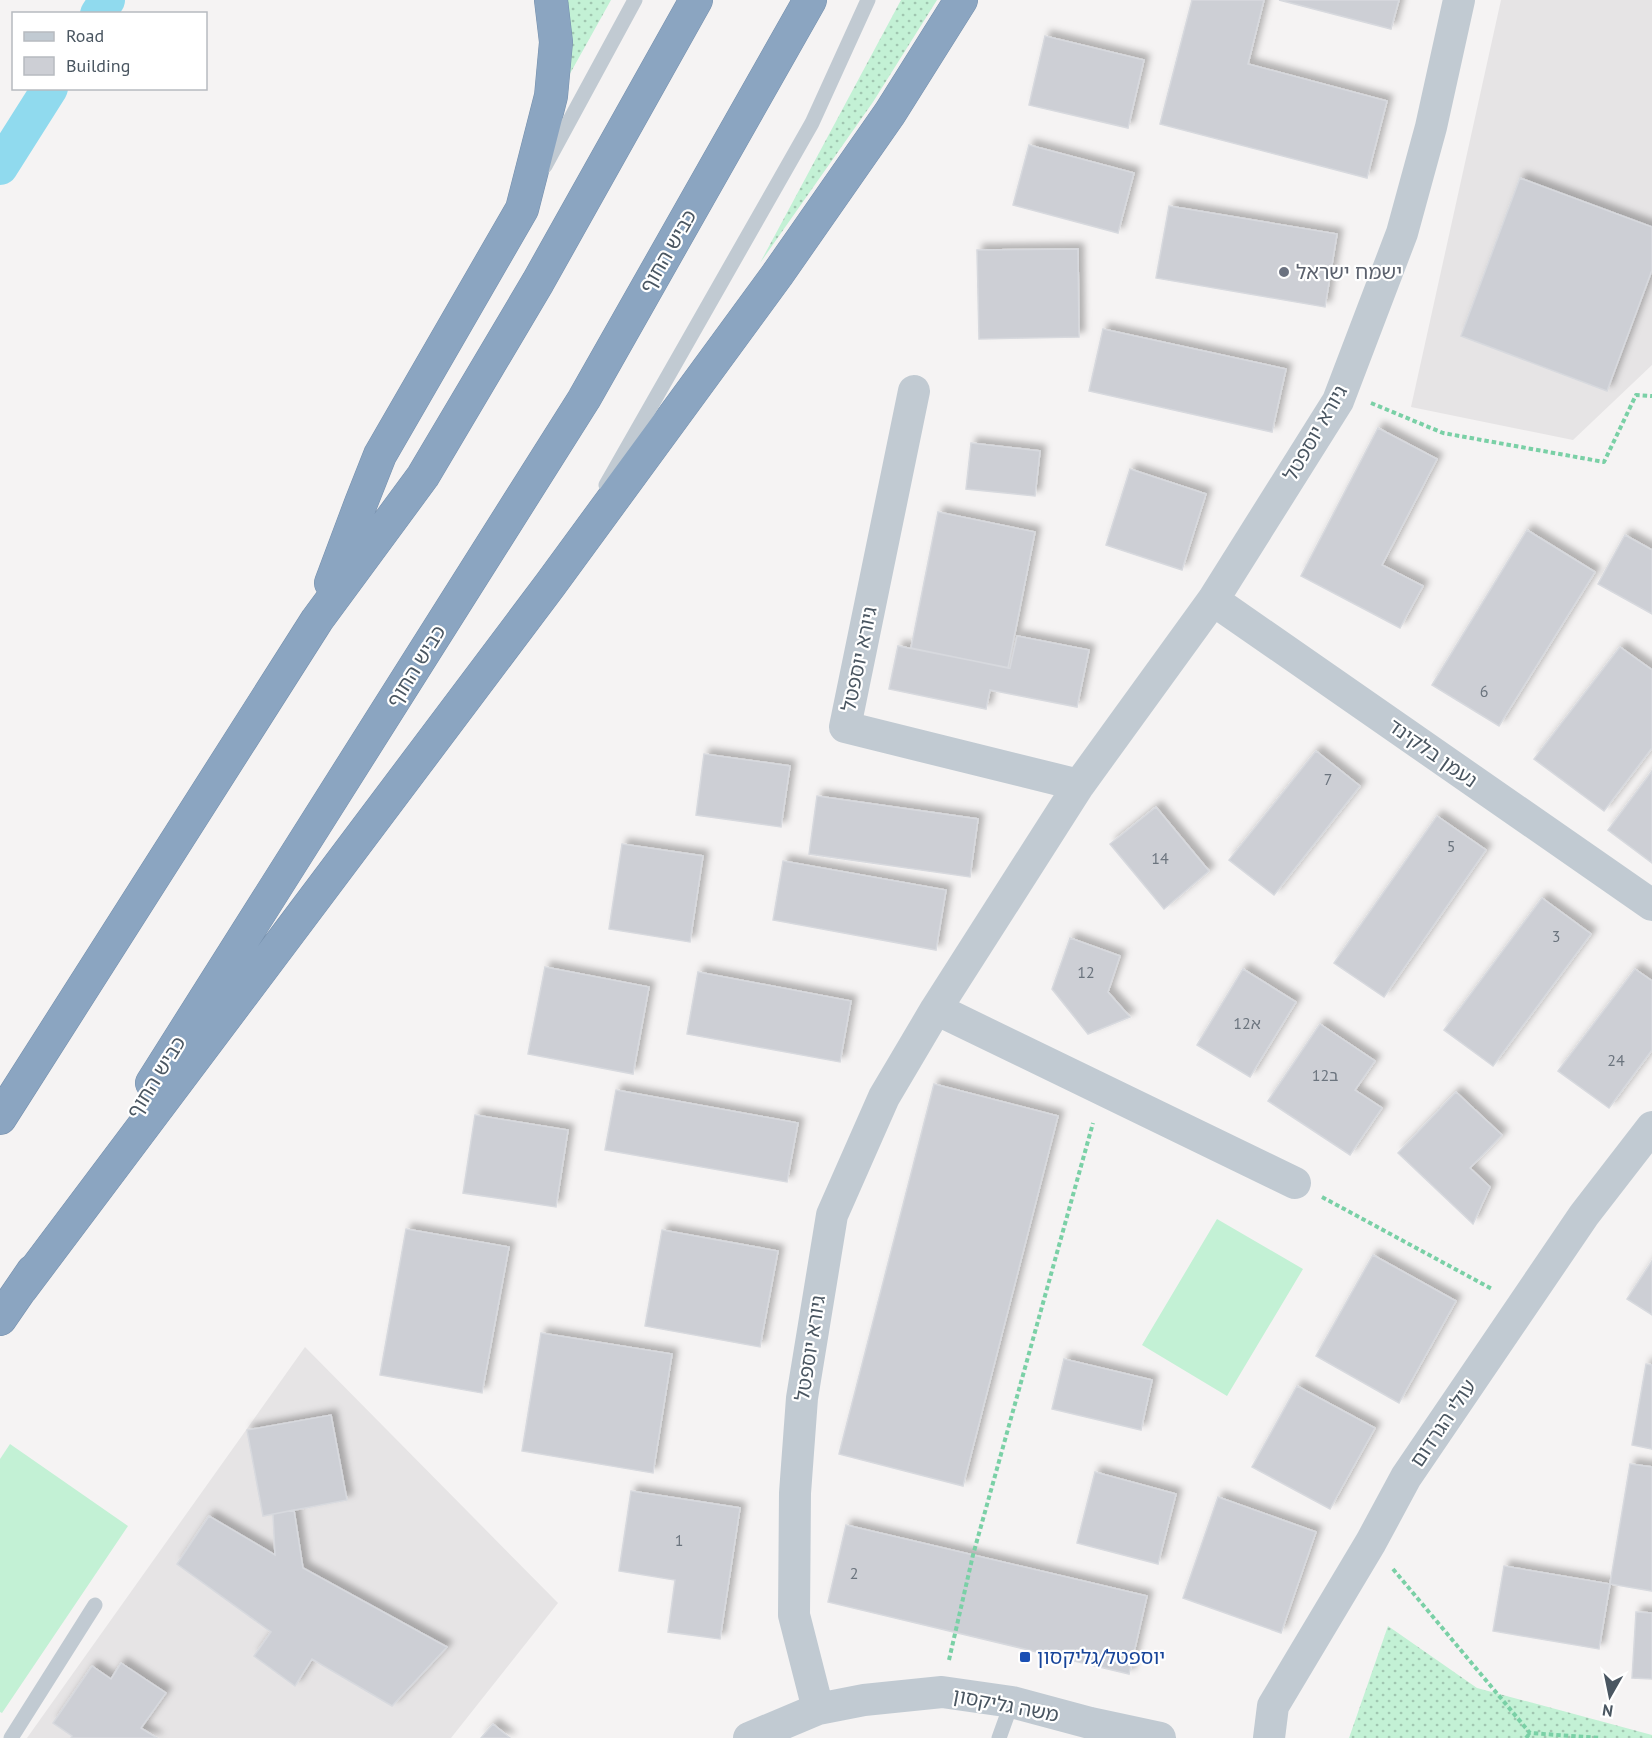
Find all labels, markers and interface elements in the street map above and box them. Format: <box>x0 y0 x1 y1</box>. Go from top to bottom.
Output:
legend <box>12 12 207 90</box>
text: Road <box>66 24 104 47</box>
text: Building <box>66 54 130 77</box>
street label: כביש החוף <box>634 205 702 297</box>
place label: ישמח ישראל <box>1296 259 1402 285</box>
marker: ישמח ישראל <box>1277 265 1291 279</box>
street label: גיורא יוספטל <box>1277 380 1353 486</box>
street label: גיורא יוספטל <box>835 604 883 714</box>
street label: כביש החוף <box>381 620 451 712</box>
house number: 6 <box>1480 681 1488 701</box>
street label: נעמן בלקינד <box>1383 713 1483 793</box>
house number: 7 <box>1324 769 1332 789</box>
house number: 5 <box>1447 836 1455 856</box>
house number: 14 <box>1151 848 1169 868</box>
house number: 3 <box>1552 926 1560 946</box>
house number: 12 <box>1077 962 1095 982</box>
house number: 12א <box>1233 1013 1261 1033</box>
street label: כביש החוף <box>121 1031 191 1123</box>
house number: 24 <box>1607 1050 1625 1070</box>
house number: 12ב <box>1312 1065 1338 1085</box>
street label: גיורא יוספטל <box>789 1293 831 1403</box>
street label: עולי הגרדום <box>1404 1374 1482 1472</box>
house number: 1 <box>675 1530 683 1550</box>
house number: 2 <box>850 1563 858 1583</box>
place label: יוספטל/גליקסון <box>1037 1644 1165 1670</box>
marker: יוספטל/גליקסון <box>1018 1650 1032 1664</box>
north arrow <box>1580 1666 1640 1726</box>
street label: משה גליקסון <box>951 1682 1061 1728</box>
text: N <box>1601 1700 1614 1722</box>

